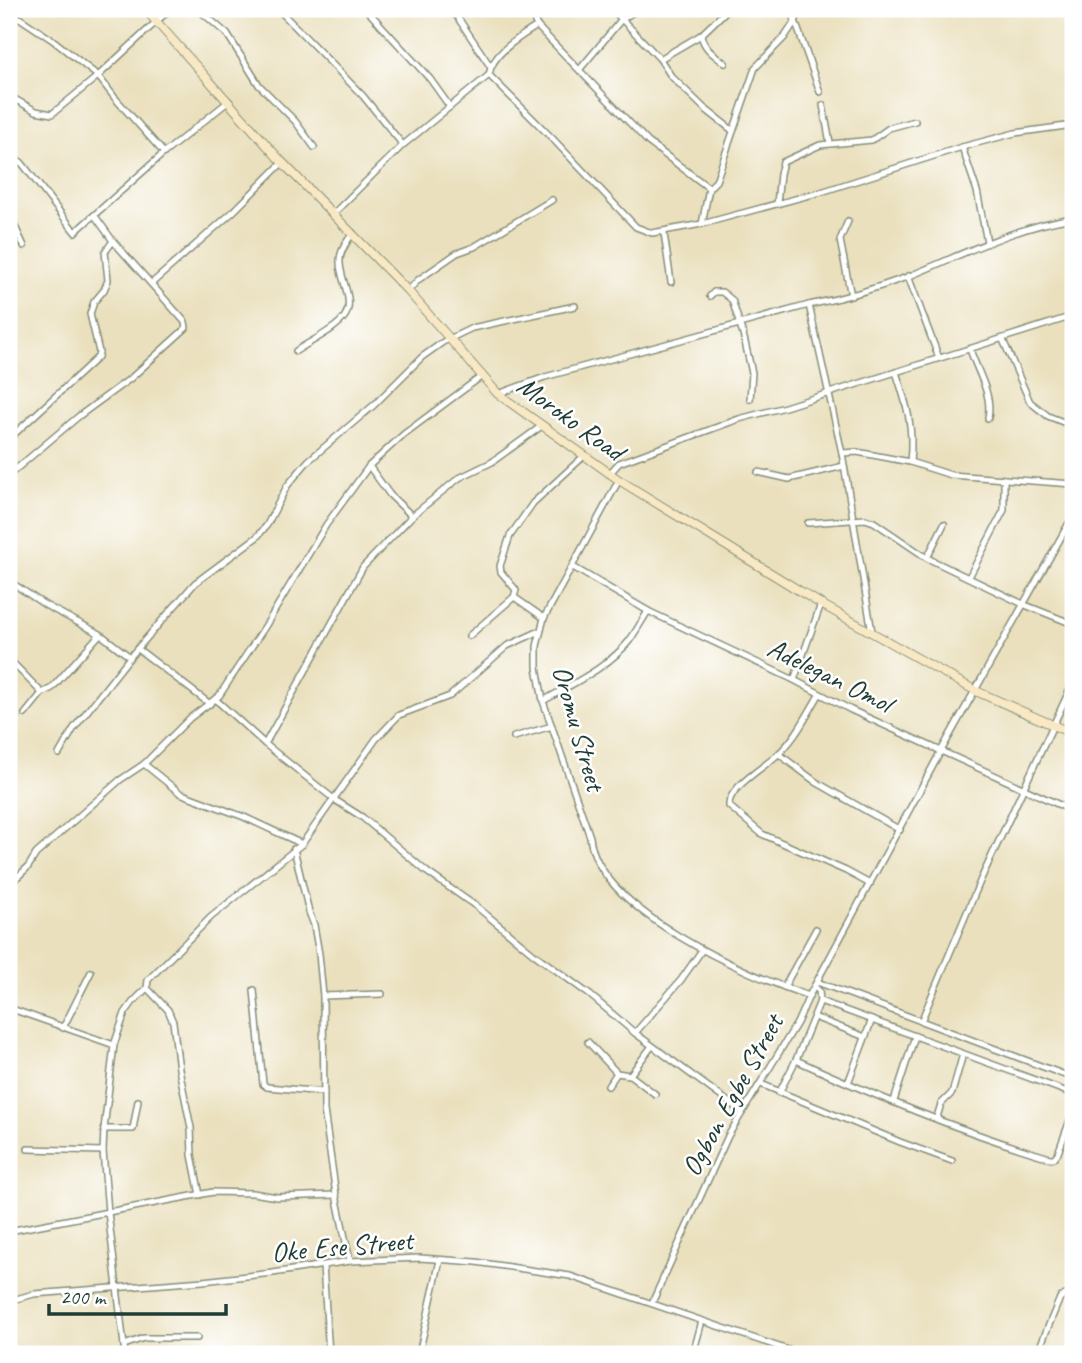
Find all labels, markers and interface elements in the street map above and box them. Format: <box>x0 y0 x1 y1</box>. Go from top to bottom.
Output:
street label: Moroko Road <box>511 367 635 471</box>
street label: Adelegan Omol <box>762 630 903 723</box>
street label: Oromu Street <box>544 661 614 797</box>
street label: Ogbon Egbe Street <box>673 1006 792 1182</box>
street label: Oke Ese Street <box>270 1222 417 1270</box>
scale bar <box>49 1272 226 1316</box>
text: 200 m <box>60 1284 107 1310</box>

